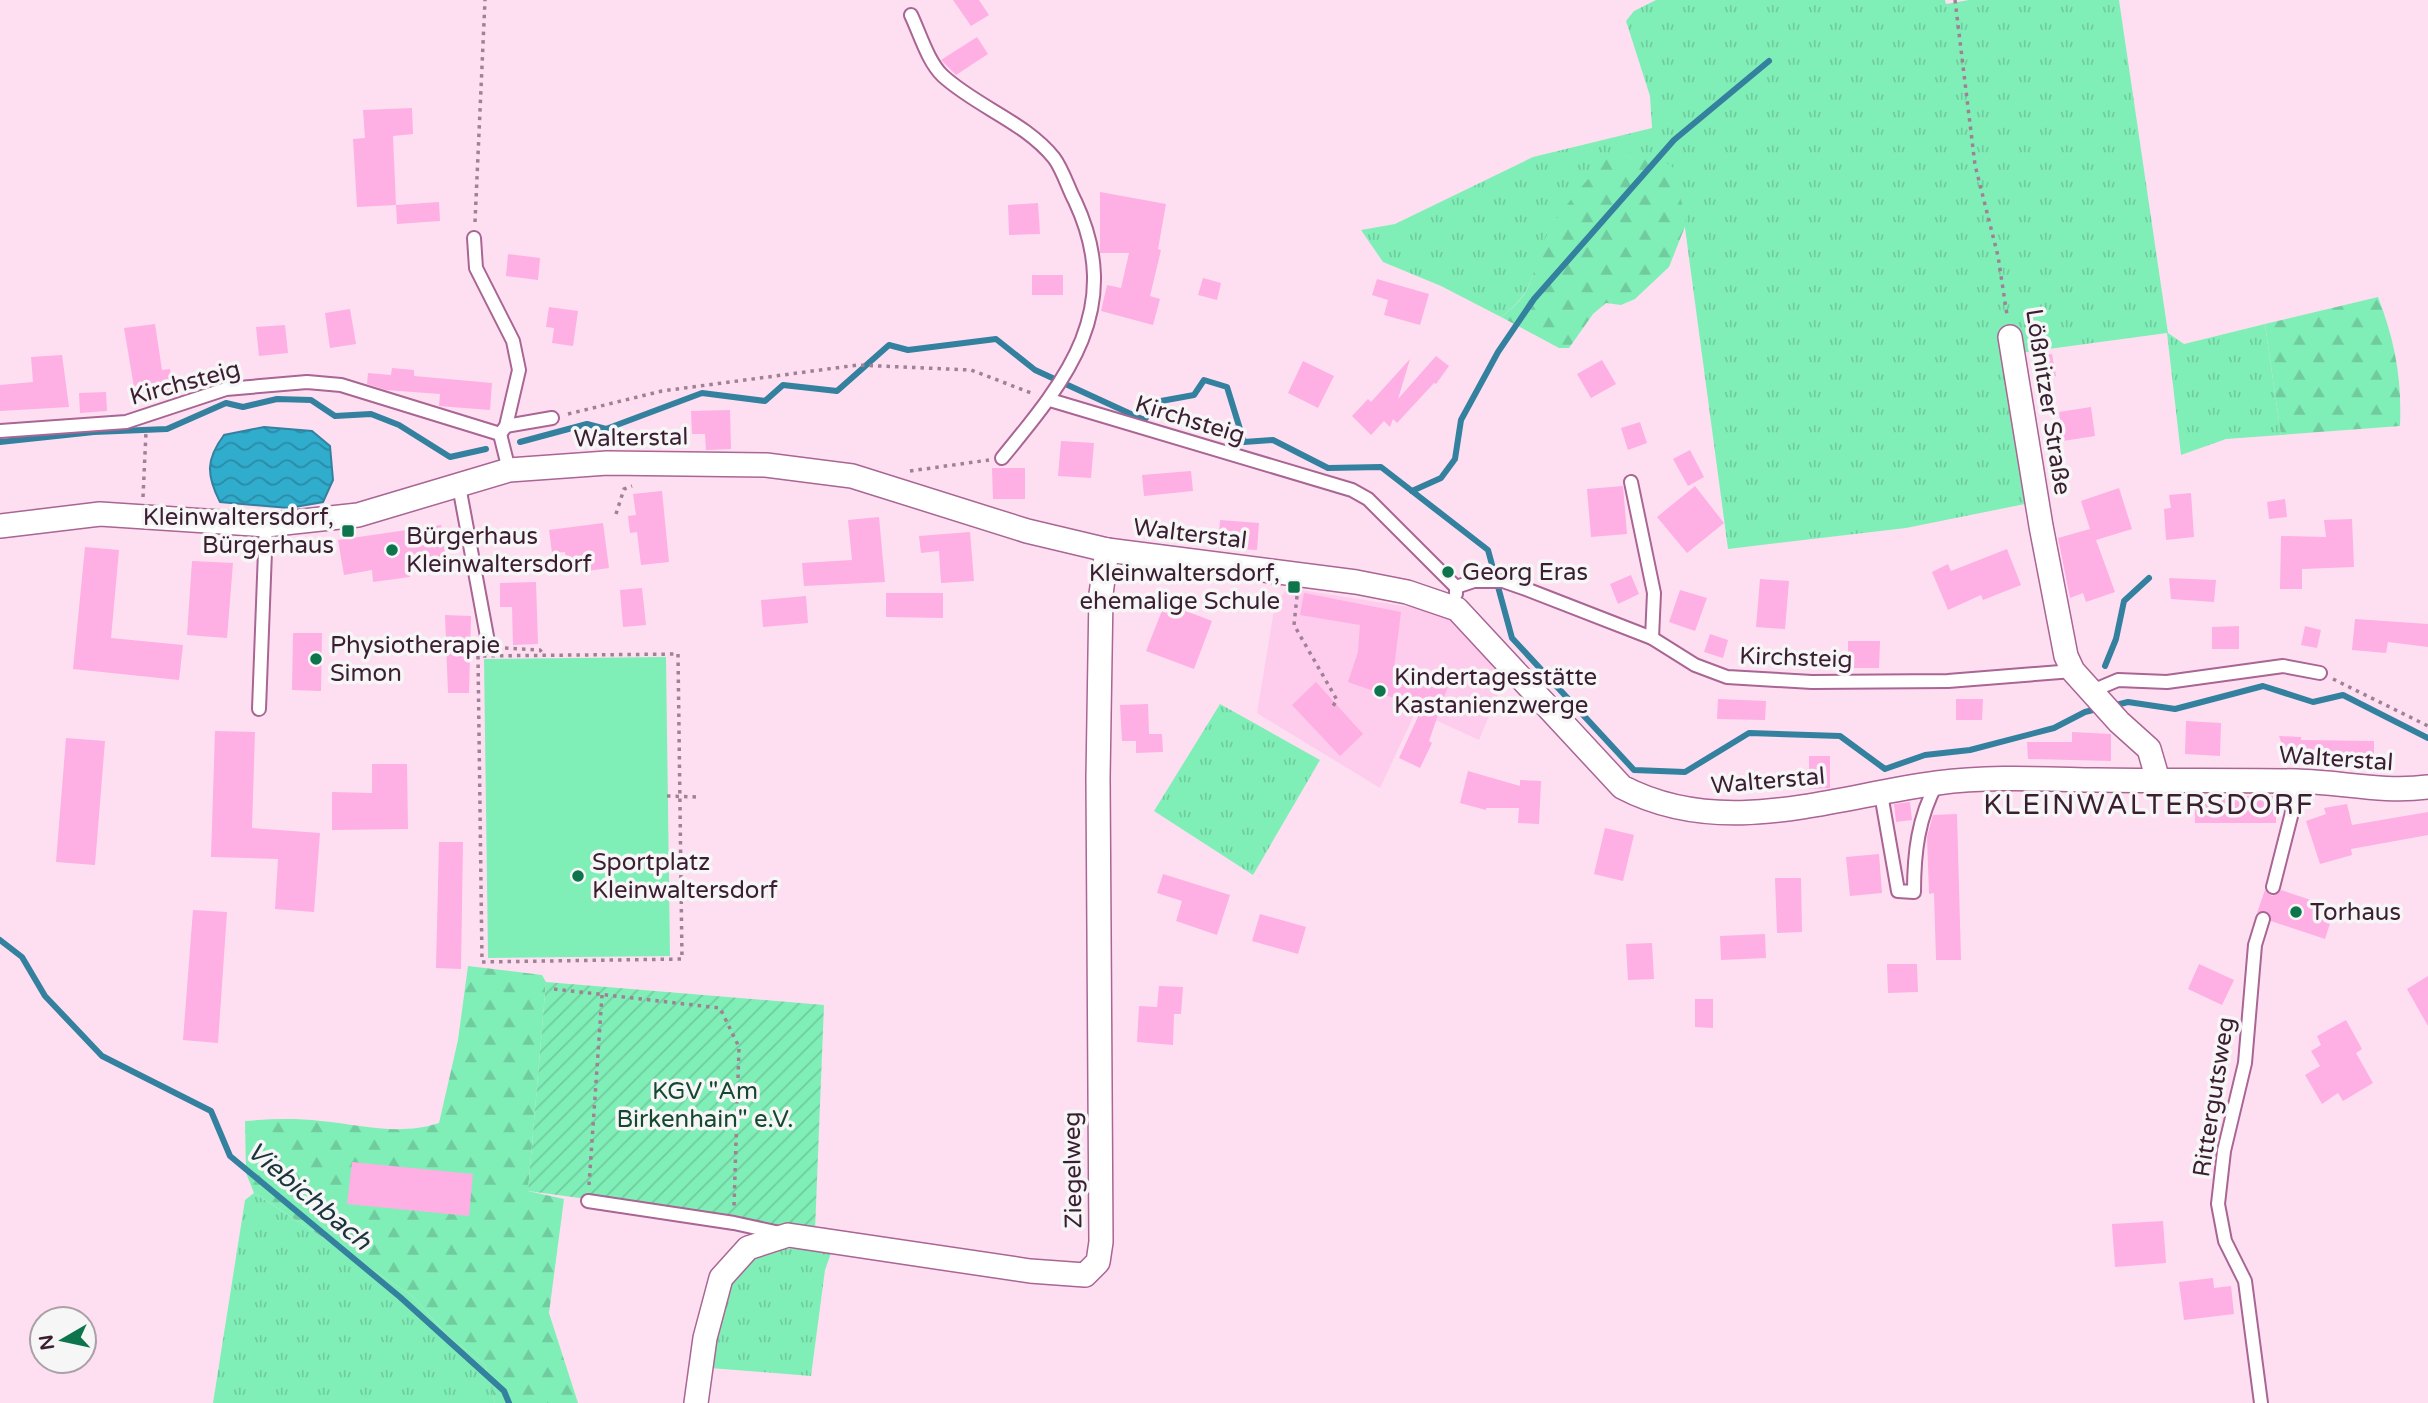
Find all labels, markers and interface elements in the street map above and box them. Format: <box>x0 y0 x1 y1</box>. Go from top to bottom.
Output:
street label: Lößnitzer Straße <box>2019 307 2077 497</box>
street label: Kirchsteig <box>126 354 244 412</box>
street label: Kirchsteig <box>1132 390 1248 450</box>
street label: Walterstal <box>573 423 689 453</box>
place label: Kleinwaltersdorf, Bürgerhaus <box>143 503 334 560</box>
street label: Walterstal <box>1131 513 1249 555</box>
place label: Bürgerhaus Kleinwaltersdorf <box>406 522 593 579</box>
marker: Kleinwaltersdorf, Bürgerhaus <box>340 523 356 539</box>
marker: Bürgerhaus Kleinwaltersdorf <box>384 542 400 558</box>
place label: Georg Eras <box>1462 558 1588 587</box>
place label: Kleinwaltersdorf, ehemalige Schule <box>1080 559 1280 616</box>
marker: Georg Eras <box>1440 564 1456 580</box>
marker: Kleinwaltersdorf, ehemalige Schule <box>1286 579 1302 595</box>
place label: Physiotherapie Simon <box>330 631 500 688</box>
street label: Kirchsteig <box>1739 642 1853 674</box>
marker: Physiotherapie Simon <box>308 651 324 667</box>
place label: Kindertagesstätte Kastanienzwerge <box>1394 663 1597 720</box>
marker: Kindertagesstätte Kastanienzwerge <box>1372 683 1388 699</box>
street label: Walterstal <box>2278 741 2394 777</box>
street label: Walterstal <box>1710 762 1826 800</box>
district label: KLEINWALTERSDORF <box>1983 788 2315 822</box>
place label: Sportplatz Kleinwaltersdorf <box>592 848 779 905</box>
marker: Sportplatz Kleinwaltersdorf <box>570 868 586 884</box>
place label: Torhaus <box>2310 898 2401 927</box>
marker: Torhaus <box>2288 904 2304 920</box>
street label: Rittergutsweg <box>2187 1015 2241 1179</box>
park label: KGV "Am Birkenhain" e.V. <box>616 1077 794 1134</box>
street label: Ziegelweg <box>1057 1111 1089 1229</box>
water label: Viebichbach <box>241 1135 378 1258</box>
north arrow <box>28 1305 98 1375</box>
text: N <box>35 1333 59 1352</box>

